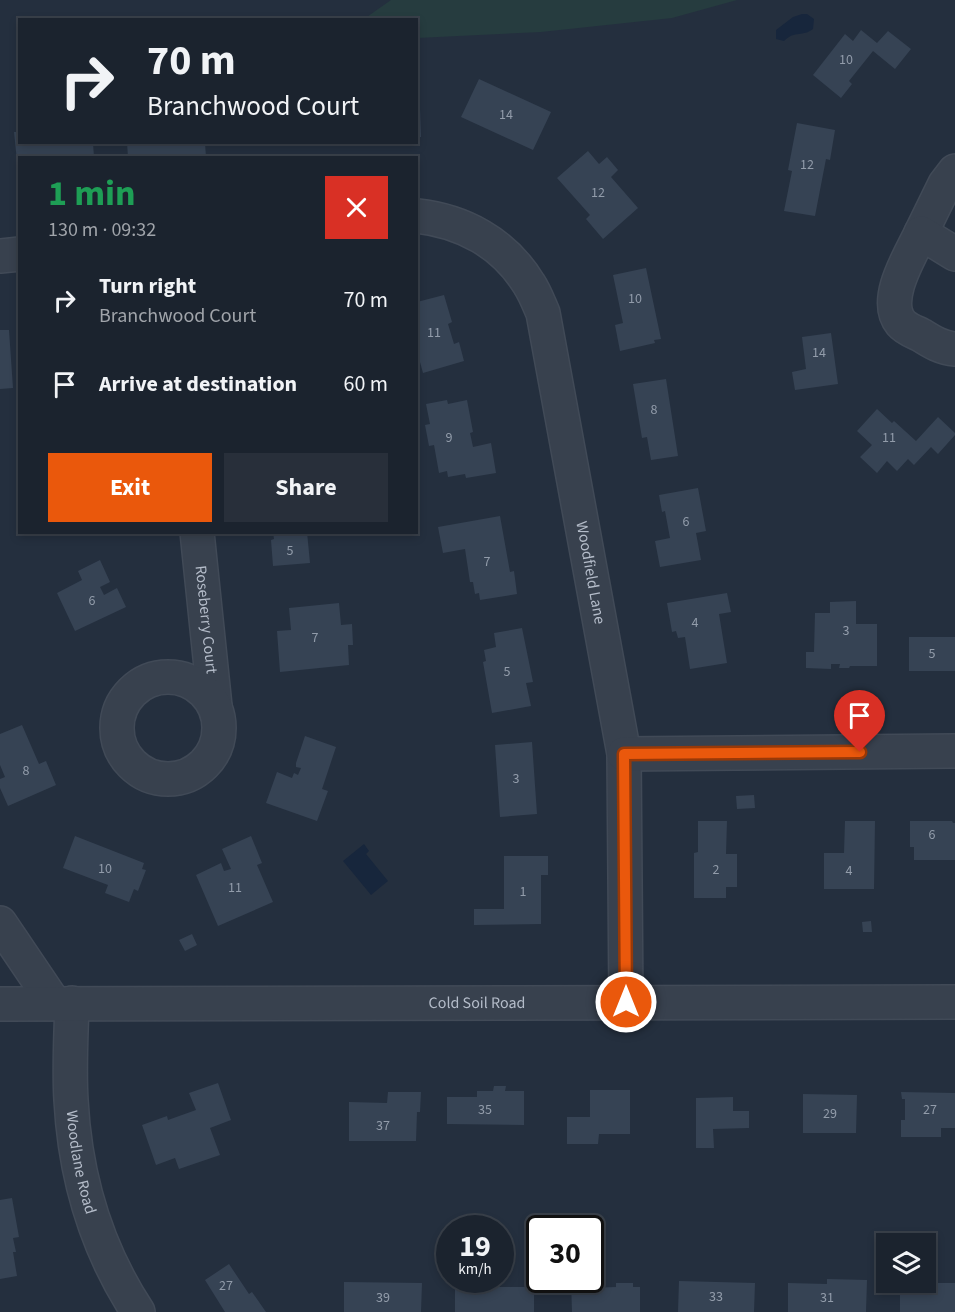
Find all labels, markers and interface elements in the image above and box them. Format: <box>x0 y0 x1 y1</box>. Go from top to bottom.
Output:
text: 70 m <box>147 31 236 91</box>
icon: right <box>48 42 126 120</box>
house number: 10 <box>839 50 853 70</box>
text: Branchwood Court <box>147 87 359 126</box>
house number: 14 <box>499 105 513 125</box>
house number: 12 <box>800 155 814 175</box>
text: 1 min <box>48 168 136 219</box>
button: close <box>325 176 388 239</box>
house number: 12 <box>591 183 605 203</box>
text: 130 m · 09:32 <box>48 216 156 244</box>
text: Turn right <box>99 270 196 302</box>
icon: right <box>48 284 81 317</box>
text: 70 m <box>343 284 388 316</box>
house number: 10 <box>628 289 642 309</box>
text: Branchwood Court <box>99 302 256 330</box>
house number: 11 <box>427 323 441 343</box>
house number: 14 <box>812 343 826 363</box>
icon: arrive <box>48 368 81 401</box>
text: Arrive at destination <box>99 368 297 400</box>
text: 60 m <box>343 368 388 400</box>
house number: 8 <box>651 400 658 420</box>
house number: 9 <box>446 428 453 448</box>
house number: 11 <box>882 428 896 448</box>
button: Exit <box>48 453 212 522</box>
button: Share <box>224 453 388 522</box>
house number: 6 <box>683 512 690 532</box>
street label: Woodfield Lane <box>570 519 611 626</box>
house number: 5 <box>287 541 294 561</box>
house number: 7 <box>484 552 491 572</box>
street label: Roseberry Court <box>190 564 223 675</box>
house number: 6 <box>89 591 96 611</box>
house number: 4 <box>692 613 699 633</box>
house number: 3 <box>843 621 850 641</box>
house number: 7 <box>312 628 319 648</box>
house number: 5 <box>929 644 936 664</box>
house number: 5 <box>504 662 511 682</box>
pin <box>834 690 885 752</box>
icon: arrive <box>843 699 876 732</box>
house number: 8 <box>23 761 30 781</box>
house number: 3 <box>513 769 520 789</box>
house number: 6 <box>929 825 936 845</box>
house number: 10 <box>98 859 112 879</box>
house number: 2 <box>713 860 720 880</box>
house number: 4 <box>846 861 853 881</box>
house number: 11 <box>228 878 242 898</box>
house number: 1 <box>520 882 527 902</box>
position arrow <box>594 970 658 1034</box>
street label: Cold Soil Road <box>429 992 525 1014</box>
house number: 35 <box>478 1100 492 1120</box>
house number: 27 <box>923 1100 937 1120</box>
house number: 29 <box>823 1104 837 1124</box>
street label: Woodlane Road <box>61 1109 102 1217</box>
house number: 37 <box>376 1116 390 1136</box>
speed limit sign: 30 <box>526 1215 604 1293</box>
text: 19 <box>459 1225 491 1268</box>
map controls <box>876 1233 936 1293</box>
button: layers <box>876 1233 936 1293</box>
text: km/h <box>458 1259 492 1280</box>
house number: 27 <box>219 1276 233 1296</box>
house number: 33 <box>709 1287 723 1307</box>
house number: 39 <box>376 1288 390 1308</box>
house number: 31 <box>820 1288 834 1308</box>

